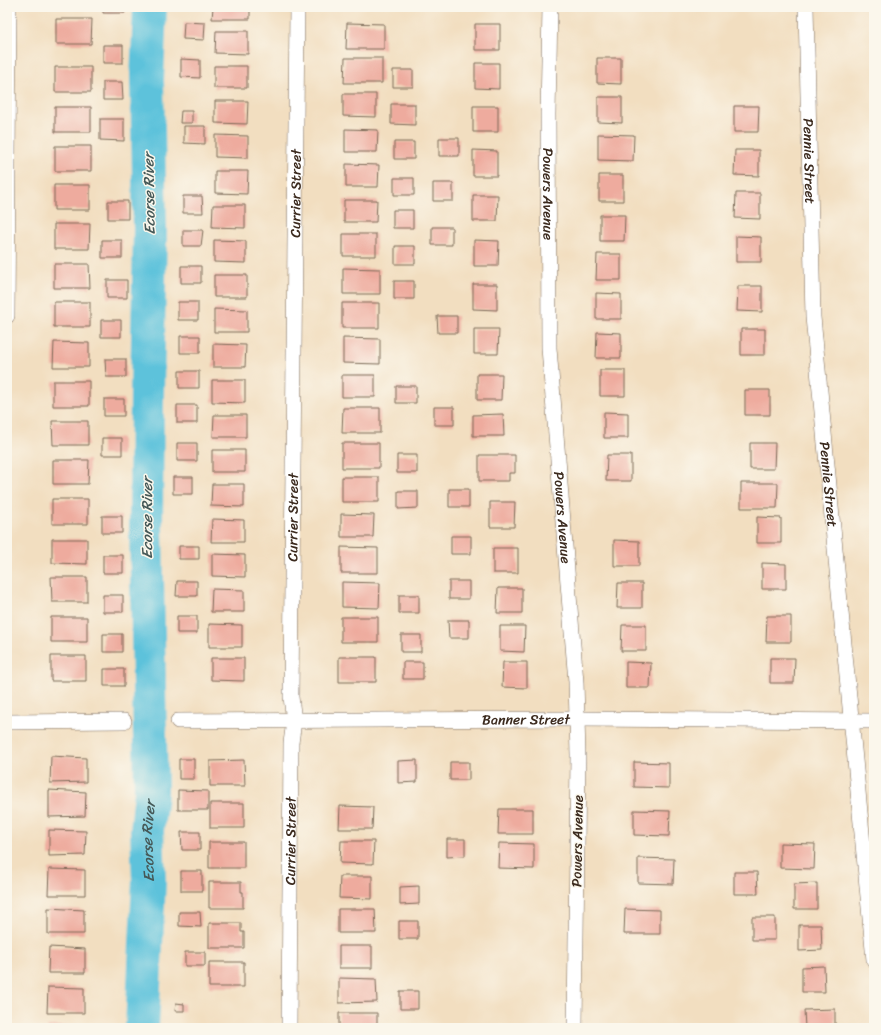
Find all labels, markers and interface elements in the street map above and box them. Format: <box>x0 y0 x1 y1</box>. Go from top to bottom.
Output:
street label: Pennie Street <box>796 118 822 204</box>
street label: Currier Street <box>283 148 309 238</box>
street label: Powers Avenue <box>535 148 561 240</box>
water label: Ecorse River <box>135 150 163 235</box>
street label: Pennie Street <box>812 440 845 528</box>
street label: Powers Avenue <box>546 470 578 565</box>
street label: Currier Street <box>280 472 306 562</box>
water label: Ecorse River <box>134 474 160 559</box>
street label: Banner Street <box>482 707 571 732</box>
street label: Currier Street <box>278 795 304 885</box>
street label: Powers Avenue <box>564 795 591 887</box>
water label: Ecorse River <box>134 796 163 882</box>

